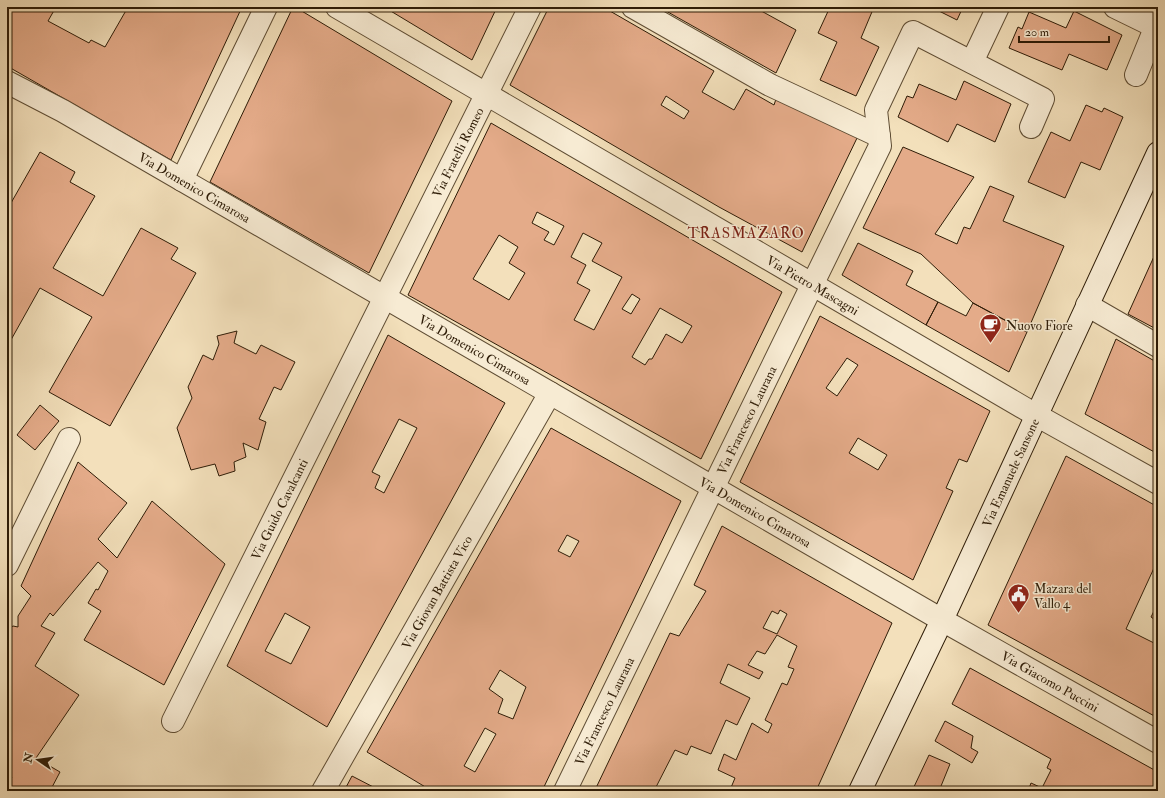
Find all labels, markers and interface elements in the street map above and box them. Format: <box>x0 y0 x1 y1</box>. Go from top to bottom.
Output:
scale bar <box>1019 18 1109 44</box>
text: 20 m <box>1025 25 1050 40</box>
street label: Via Fratelli Romeo <box>429 105 488 200</box>
street label: Via Domenico Cimarosa <box>135 149 253 227</box>
district label: TRASMAZARO <box>687 224 805 243</box>
street label: Via Pietro Mascagni <box>763 252 862 319</box>
street label: Via Domenico Cimarosa <box>416 312 534 389</box>
cafe icon: Nuovo Fiore <box>978 312 1004 345</box>
place label: Nuovo Fiore <box>1006 318 1073 334</box>
street label: Via Francesco Laurana <box>714 363 781 477</box>
street label: Via Emanuele Sansone <box>979 416 1043 530</box>
street label: Via Guido Cavalcanti <box>248 456 312 563</box>
street label: Via Domenico Cimarosa <box>696 474 814 552</box>
street label: Via Giovan Battista Vico <box>399 533 476 652</box>
place label: Mazara del Vallo 4 <box>1034 581 1092 612</box>
public building icon: Mazara del Vallo 4 <box>1005 582 1031 615</box>
street label: Via Giacomo Puccini <box>998 648 1102 716</box>
street label: Via Francesco Laurana <box>572 654 638 768</box>
north arrow <box>18 740 58 780</box>
text: N <box>21 750 36 765</box>

